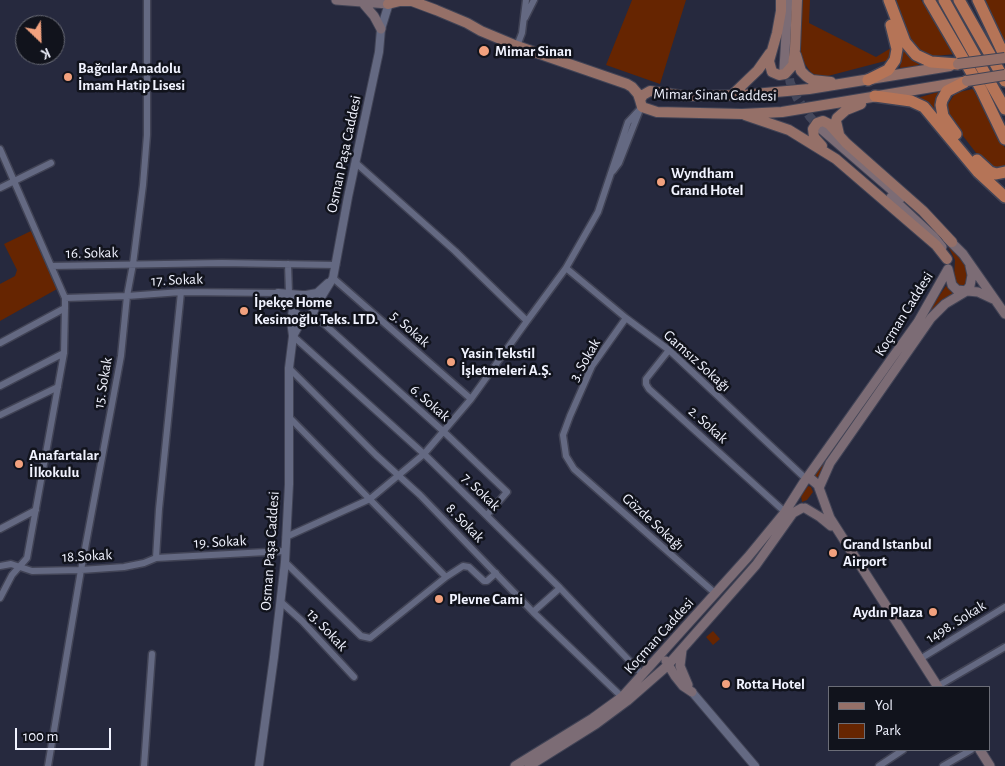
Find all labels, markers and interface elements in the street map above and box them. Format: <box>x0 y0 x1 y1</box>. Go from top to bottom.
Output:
north arrow <box>15 15 65 65</box>
place label: Mimar Sinan <box>495 42 572 60</box>
marker: Mimar Sinan <box>477 44 491 58</box>
text: K <box>39 45 52 61</box>
place label: Bağcılar Anadolu İmam Hatip Lisesi <box>78 59 185 94</box>
marker: Bağcılar Anadolu İmam Hatip Lisesi <box>62 71 74 83</box>
street label: Mimar Sinan Caddesi <box>653 85 777 105</box>
street label: Osman Paşa Caddesi <box>323 94 365 214</box>
place label: Wyndham Grand Hotel <box>671 164 743 199</box>
marker: Wyndham Grand Hotel <box>655 176 667 188</box>
street label: 16. Sokak <box>66 244 118 262</box>
street label: Koçman Caddesi <box>871 268 937 360</box>
street label: 17. Sokak <box>151 270 203 290</box>
place label: İpekçe Home Kesimoğlu Teks. LTD. <box>254 293 378 328</box>
marker: İpekçe Home Kesimoğlu Teks. LTD. <box>238 305 250 317</box>
street label: 5. Sokak <box>386 307 434 351</box>
street label: Gamsız Sokağı <box>660 326 734 396</box>
street label: 3. Sokak <box>566 335 604 385</box>
place label: Yasin Tekstil İşletmeleri A.Ş. <box>461 344 551 379</box>
street label: 15. Sokak <box>90 356 116 410</box>
marker: Yasin Tekstil İşletmeleri A.Ş. <box>445 356 457 368</box>
street label: 6. Sokak <box>406 381 454 425</box>
street label: 2. Sokak <box>684 403 732 447</box>
place label: Anafartalar İlkokulu <box>29 446 99 481</box>
marker: Anafartalar İlkokulu <box>13 458 25 470</box>
street label: 7. Sokak <box>458 469 504 515</box>
street label: Gözde Sokağı <box>618 489 688 555</box>
street label: Osman Paşa Caddesi <box>257 491 283 611</box>
street label: 8. Sokak <box>442 500 488 546</box>
street label: 19. Sokak <box>193 532 247 552</box>
place label: Grand Istanbul Airport <box>843 535 932 570</box>
street label: 18.Sokak <box>61 546 113 566</box>
marker: Grand Istanbul Airport <box>827 547 839 559</box>
place label: Plevne Cami <box>449 590 523 608</box>
marker: Plevne Cami <box>433 593 445 605</box>
street label: Koçman Caddesi <box>620 594 698 678</box>
street label: 1498. Sokak <box>923 597 989 647</box>
place label: Aydın Plaza <box>853 603 923 621</box>
street label: 13. Sokak <box>303 605 351 655</box>
marker: Aydın Plaza <box>927 606 939 618</box>
place label: Rotta Hotel <box>736 675 805 693</box>
marker: Rotta Hotel <box>720 678 732 690</box>
legend <box>828 686 990 751</box>
text: Yol <box>875 698 893 713</box>
scale bar <box>18 718 114 750</box>
text: Park <box>875 723 901 738</box>
text: 100 m <box>23 729 58 744</box>

